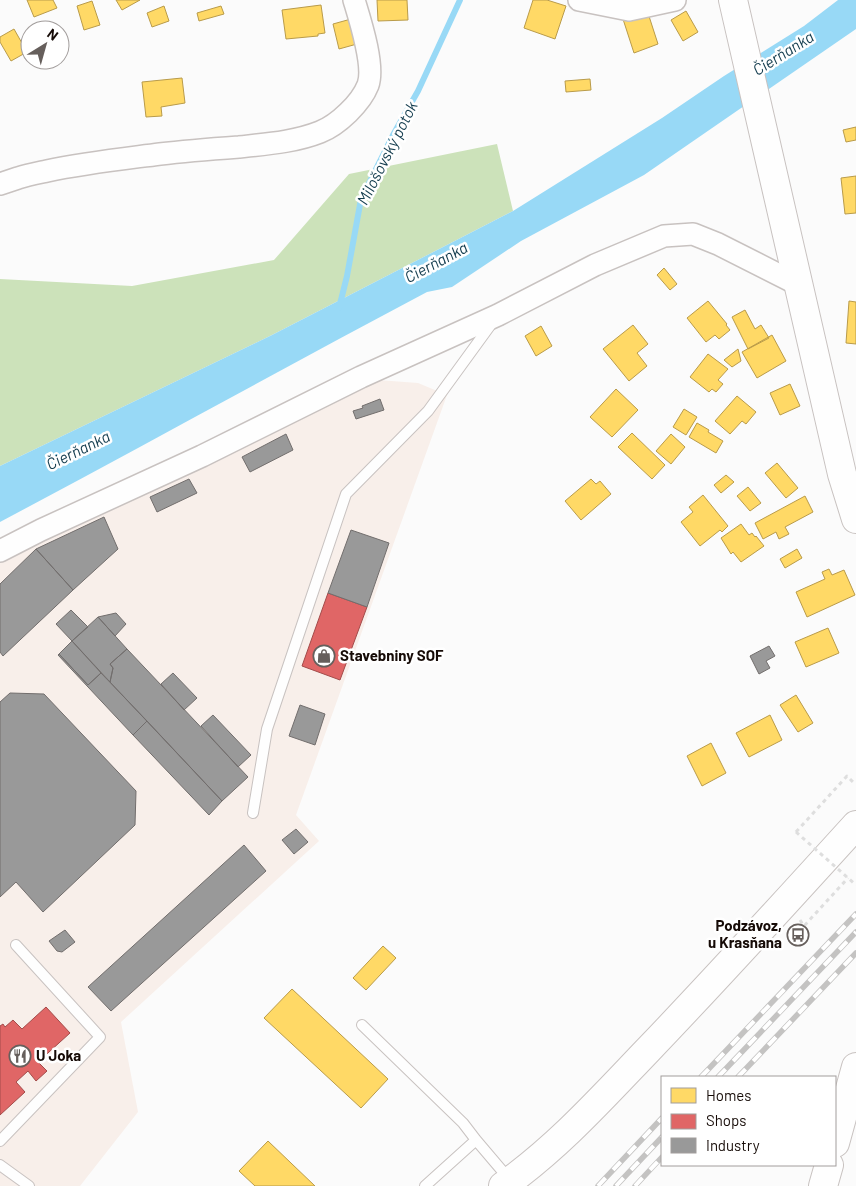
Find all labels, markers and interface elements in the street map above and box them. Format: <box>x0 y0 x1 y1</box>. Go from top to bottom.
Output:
north arrow <box>20 20 70 70</box>
text: N <box>44 25 62 44</box>
water label: Čierňanka <box>749 26 817 79</box>
water label: Milošovský potok <box>352 98 421 208</box>
water label: Čierňanka <box>401 237 470 286</box>
water label: Čierňanka <box>43 426 113 473</box>
shop icon: Stavebniny SOF <box>312 644 336 668</box>
place label: Stavebniny SOF <box>340 646 444 664</box>
place label: Podzávoz, u Krasňana <box>708 916 782 951</box>
bus stop icon: Podzávoz, u Krasňana <box>786 923 810 947</box>
restaurant icon: U Joka <box>8 1044 32 1068</box>
place label: U Joka <box>36 1046 81 1064</box>
legend <box>661 1076 836 1166</box>
text: Homes <box>706 1086 751 1104</box>
text: Shops <box>706 1111 746 1129</box>
text: Industry <box>706 1136 760 1154</box>

